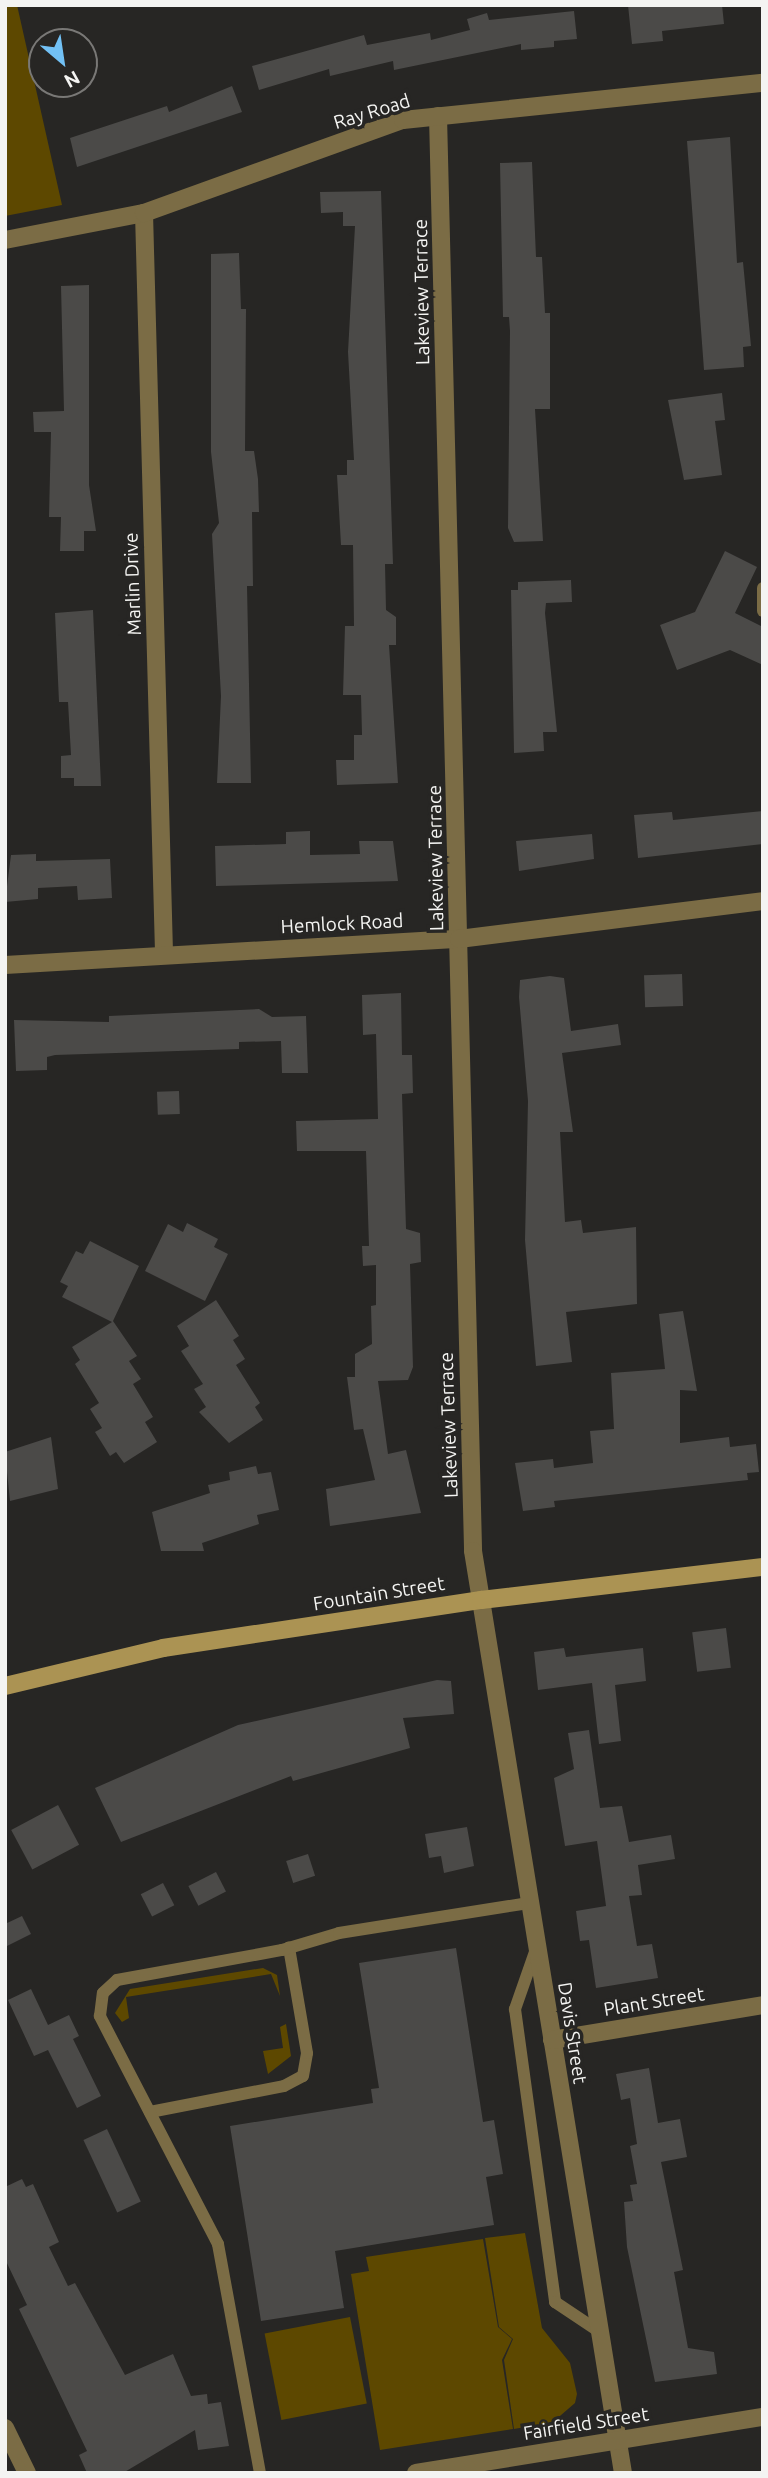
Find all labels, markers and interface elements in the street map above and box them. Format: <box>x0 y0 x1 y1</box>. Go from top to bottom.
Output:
north arrow <box>28 28 98 98</box>
text: N <box>61 67 84 93</box>
street label: Ray Road <box>331 90 413 134</box>
street label: Lakeview Terrace <box>409 219 435 365</box>
street label: Marlin Drive <box>120 532 146 636</box>
street label: Lakeview Terrace <box>423 785 449 931</box>
street label: Hemlock Road <box>280 909 404 939</box>
street label: Lakeview Terrace <box>435 1352 463 1498</box>
street label: Fountain Street <box>312 1572 446 1616</box>
street label: Davis Street <box>553 1981 591 2085</box>
street label: Plant Street <box>602 1983 706 2021</box>
street label: Fairfield Street <box>522 2403 650 2445</box>

